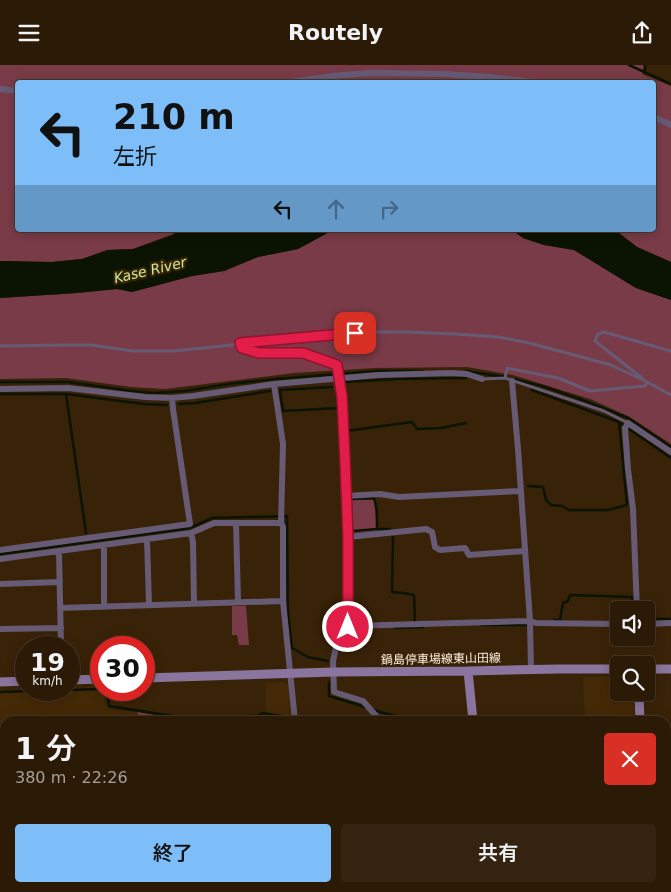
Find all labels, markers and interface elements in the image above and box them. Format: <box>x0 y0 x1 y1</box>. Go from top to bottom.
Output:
icon: menu <box>15 19 43 47</box>
icon: share <box>628 19 656 47</box>
text: Routely <box>288 20 383 45</box>
text: 210 m <box>113 97 235 137</box>
icon: left <box>30 100 95 165</box>
text: 左折 <box>113 144 157 169</box>
icon: left <box>269 195 297 223</box>
icon: ahead <box>322 195 350 223</box>
icon: right <box>375 195 403 223</box>
water label: Kase River <box>112 254 189 286</box>
pin <box>334 312 376 354</box>
icon: arrive <box>341 319 369 347</box>
position arrow <box>321 600 373 652</box>
map controls <box>610 601 655 701</box>
button: sound <box>610 601 655 646</box>
speed limit sign: 30 <box>90 636 155 701</box>
text: 19 <box>30 648 65 677</box>
street label: 鍋島停車場線東山田線 <box>381 651 501 667</box>
button: search <box>610 656 655 701</box>
text: km/h <box>32 674 63 688</box>
text: 1 分 <box>15 731 76 766</box>
button: close <box>604 733 656 785</box>
text: 380 m · 22:26 <box>15 768 128 787</box>
button: 終了 <box>15 824 331 882</box>
button: 共有 <box>341 824 656 882</box>

